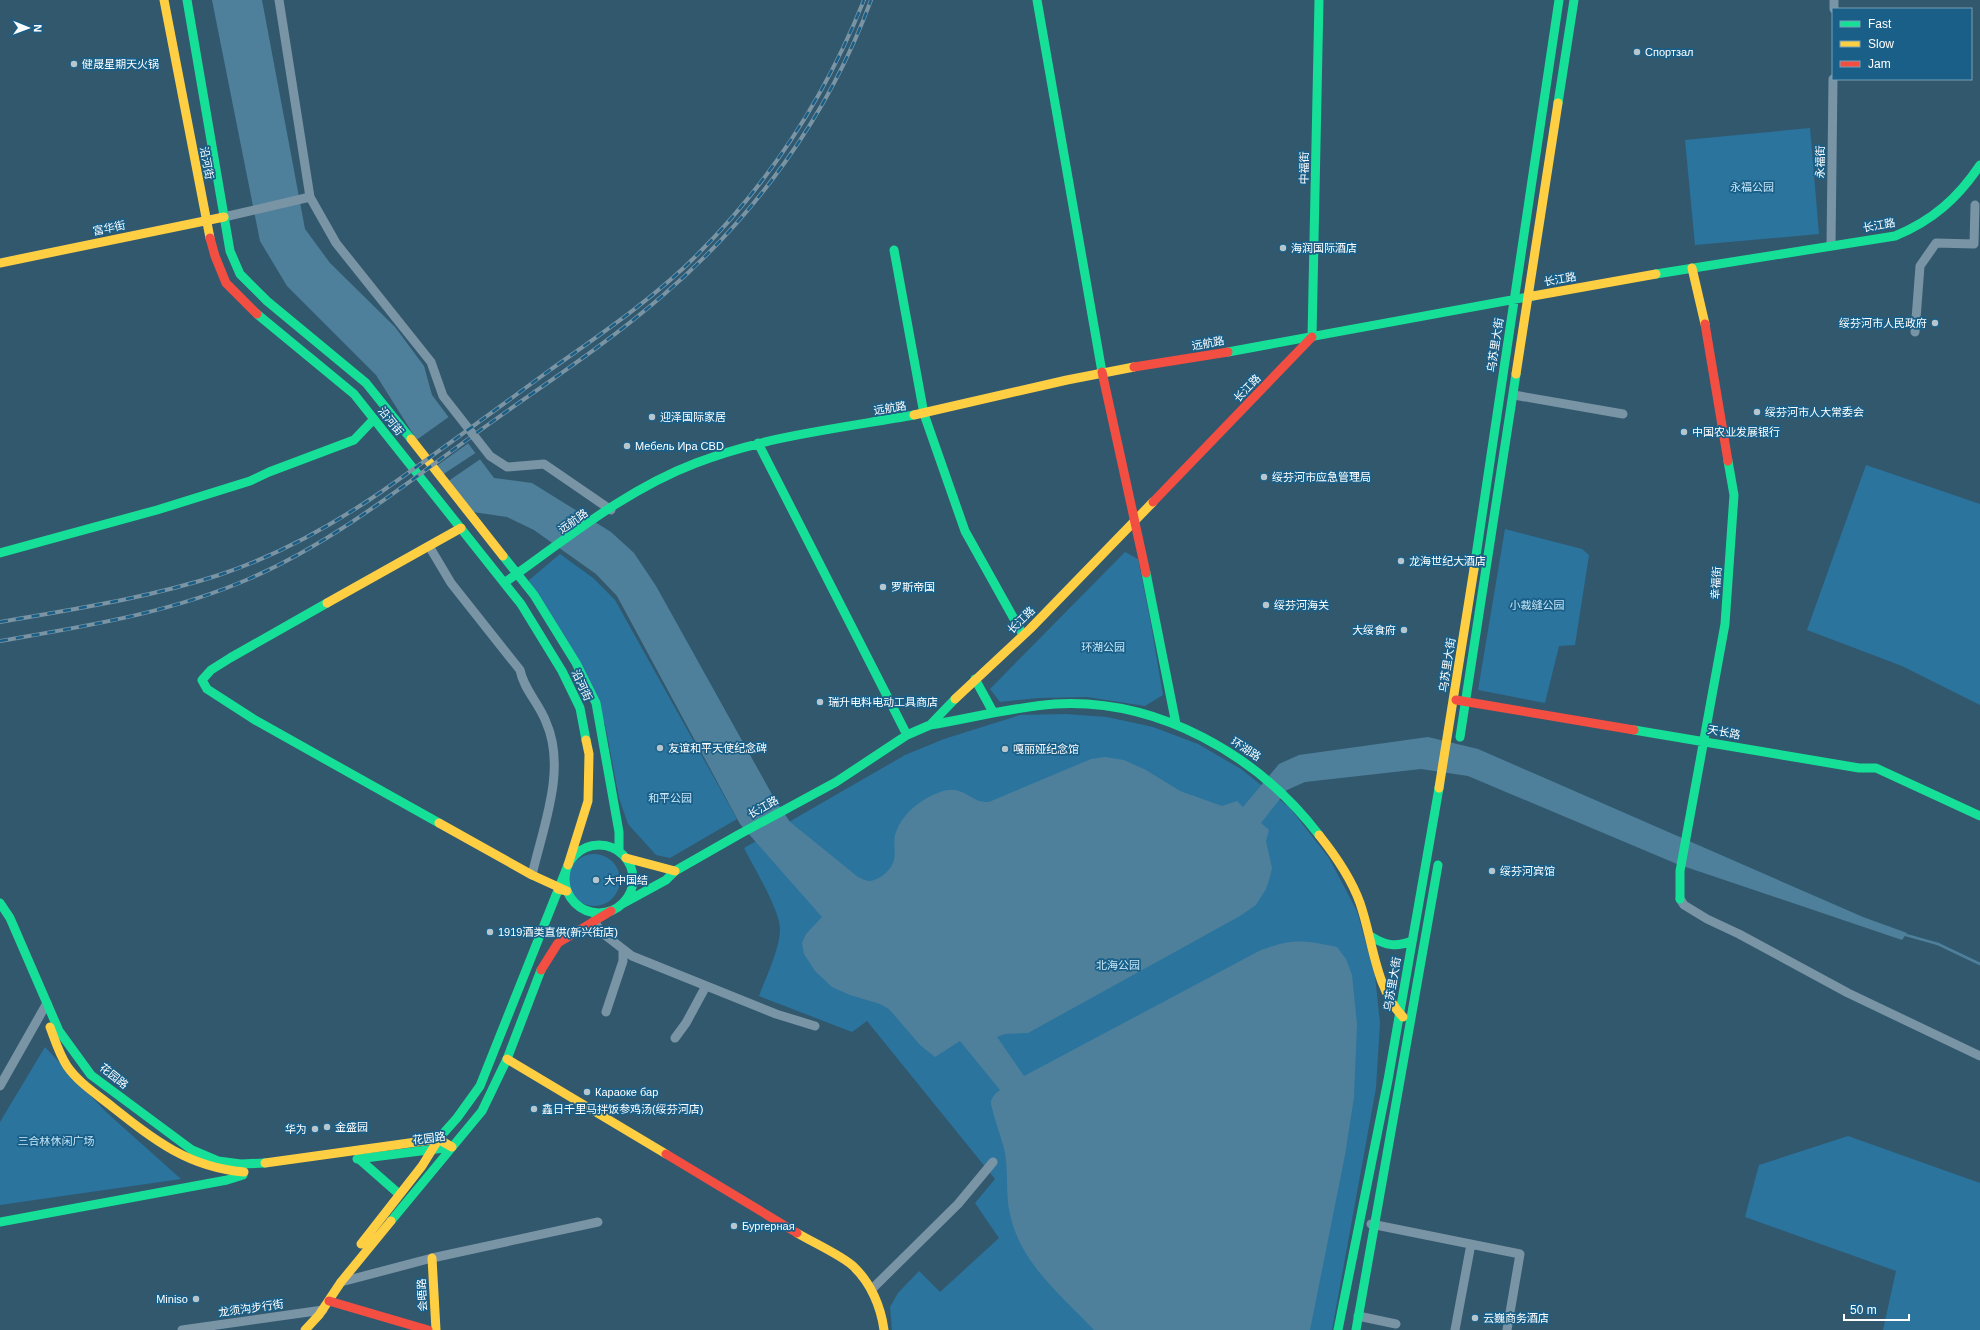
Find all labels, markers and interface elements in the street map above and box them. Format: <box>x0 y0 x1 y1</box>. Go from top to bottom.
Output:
north arrow <box>8 8 48 48</box>
legend <box>1832 8 1972 80</box>
text: Fast <box>1868 17 1892 31</box>
text: N <box>32 24 44 32</box>
text: Slow <box>1868 37 1894 51</box>
place label: Спортзал <box>1645 46 1694 58</box>
marker: Спортзал <box>1632 47 1642 57</box>
text: Jam <box>1868 57 1891 71</box>
place label: 健晟星期天火锅 <box>82 58 159 70</box>
marker: 健晟星期天火锅 <box>69 59 79 69</box>
street label: 永福街 <box>1814 145 1826 179</box>
street label: 沿河街 <box>198 146 216 180</box>
street label: 中福街 <box>1298 151 1310 185</box>
park label: 永福公园 <box>1730 181 1774 193</box>
street label: 长江路 <box>1862 216 1896 234</box>
street label: 富华街 <box>92 219 126 237</box>
place label: 海润国际酒店 <box>1291 242 1357 254</box>
marker: 海润国际酒店 <box>1278 243 1288 253</box>
street label: 长江路 <box>1543 270 1577 288</box>
street label: 乌苏里大街 <box>1485 317 1505 373</box>
place label: 绥芬河市人民政府 <box>1839 317 1927 329</box>
marker: 绥芬河市人民政府 <box>1930 318 1940 328</box>
street label: 远航路 <box>1191 334 1225 352</box>
street label: 长江路 <box>1231 372 1263 404</box>
street label: 远航路 <box>873 399 907 417</box>
street label: 沿河街 <box>376 404 406 438</box>
place label: 绥芬河市人大常委会 <box>1765 406 1864 418</box>
marker: 绥芬河市人大常委会 <box>1752 407 1762 417</box>
place label: 迎泽国际家居 <box>660 411 726 423</box>
marker: 迎泽国际家居 <box>647 412 657 422</box>
place label: 中国农业发展银行 <box>1692 426 1780 438</box>
marker: 中国农业发展银行 <box>1679 427 1689 437</box>
place label: Мебель Ира CBD <box>635 440 724 452</box>
marker: Мебель Ира CBD <box>622 441 632 451</box>
place label: 绥芬河市应急管理局 <box>1272 471 1371 483</box>
marker: 绥芬河市应急管理局 <box>1259 472 1269 482</box>
street label: 远航路 <box>556 507 590 535</box>
place label: 龙海世纪大酒店 <box>1409 555 1486 567</box>
marker: 龙海世纪大酒店 <box>1396 556 1406 566</box>
street label: 幸福街 <box>1709 566 1723 600</box>
place label: 罗斯帝国 <box>891 581 935 593</box>
marker: 罗斯帝国 <box>878 582 888 592</box>
place label: 绥芬河海关 <box>1274 599 1329 611</box>
park label: 小裁缝公园 <box>1510 599 1565 611</box>
marker: 绥芬河海关 <box>1261 600 1271 610</box>
street label: 长江路 <box>1005 604 1037 636</box>
place label: 大绥食府 <box>1352 624 1396 636</box>
marker: 大绥食府 <box>1399 625 1409 635</box>
street label: 乌苏里大街 <box>1437 637 1457 693</box>
park label: 环湖公园 <box>1081 641 1125 653</box>
street label: 沿河街 <box>570 668 594 702</box>
place label: 瑞升电料电动工具商店 <box>828 696 938 708</box>
marker: 瑞升电料电动工具商店 <box>815 697 825 707</box>
street label: 天长路 <box>1707 723 1741 741</box>
street label: 环湖路 <box>1229 735 1263 763</box>
place label: 友谊和平天使纪念碑 <box>668 742 767 754</box>
marker: 友谊和平天使纪念碑 <box>655 743 665 753</box>
place label: 嘎丽娅纪念馆 <box>1013 743 1079 755</box>
marker: 嘎丽娅纪念馆 <box>1000 744 1010 754</box>
park label: 和平公园 <box>648 792 692 804</box>
street label: 长江路 <box>746 794 780 820</box>
place label: 绥芬河宾馆 <box>1500 865 1555 877</box>
marker: 绥芬河宾馆 <box>1487 866 1497 876</box>
place label: 大中国结 <box>604 874 648 886</box>
marker: 大中国结 <box>591 875 601 885</box>
place label: 1919酒类直供(新兴街店) <box>498 926 618 938</box>
marker: 1919酒类直供(新兴街店) <box>485 927 495 937</box>
street label: 乌苏里大街 <box>1381 956 1403 1012</box>
park label: 北海公园 <box>1096 959 1140 971</box>
street label: 花园路 <box>97 1061 131 1091</box>
place label: Караоке бар <box>595 1086 658 1098</box>
marker: Караоке бар <box>582 1087 592 1097</box>
place label: 鑫日千里马拌饭参鸡汤(绥芬河店) <box>542 1103 703 1115</box>
marker: 鑫日千里马拌饭参鸡汤(绥芬河店) <box>529 1104 539 1114</box>
place label: 金盛园 <box>335 1121 368 1133</box>
marker: 金盛园 <box>322 1122 332 1132</box>
place label: 华为 <box>285 1123 307 1135</box>
marker: 华为 <box>310 1124 320 1134</box>
street label: 花园路 <box>412 1130 446 1146</box>
park label: 三合林休闲广场 <box>18 1135 95 1147</box>
place label: Бургерная <box>742 1220 795 1232</box>
marker: Бургерная <box>729 1221 739 1231</box>
street label: 会晤路 <box>415 1278 429 1312</box>
place label: Miniso <box>156 1293 188 1305</box>
marker: Miniso <box>191 1294 201 1304</box>
scale bar <box>1844 1296 1909 1322</box>
street label: 龙须沟步行街 <box>217 1297 285 1319</box>
text: 50 m <box>1850 1303 1877 1317</box>
place label: 云巍商务酒店 <box>1483 1312 1549 1324</box>
marker: 云巍商务酒店 <box>1470 1313 1480 1323</box>

